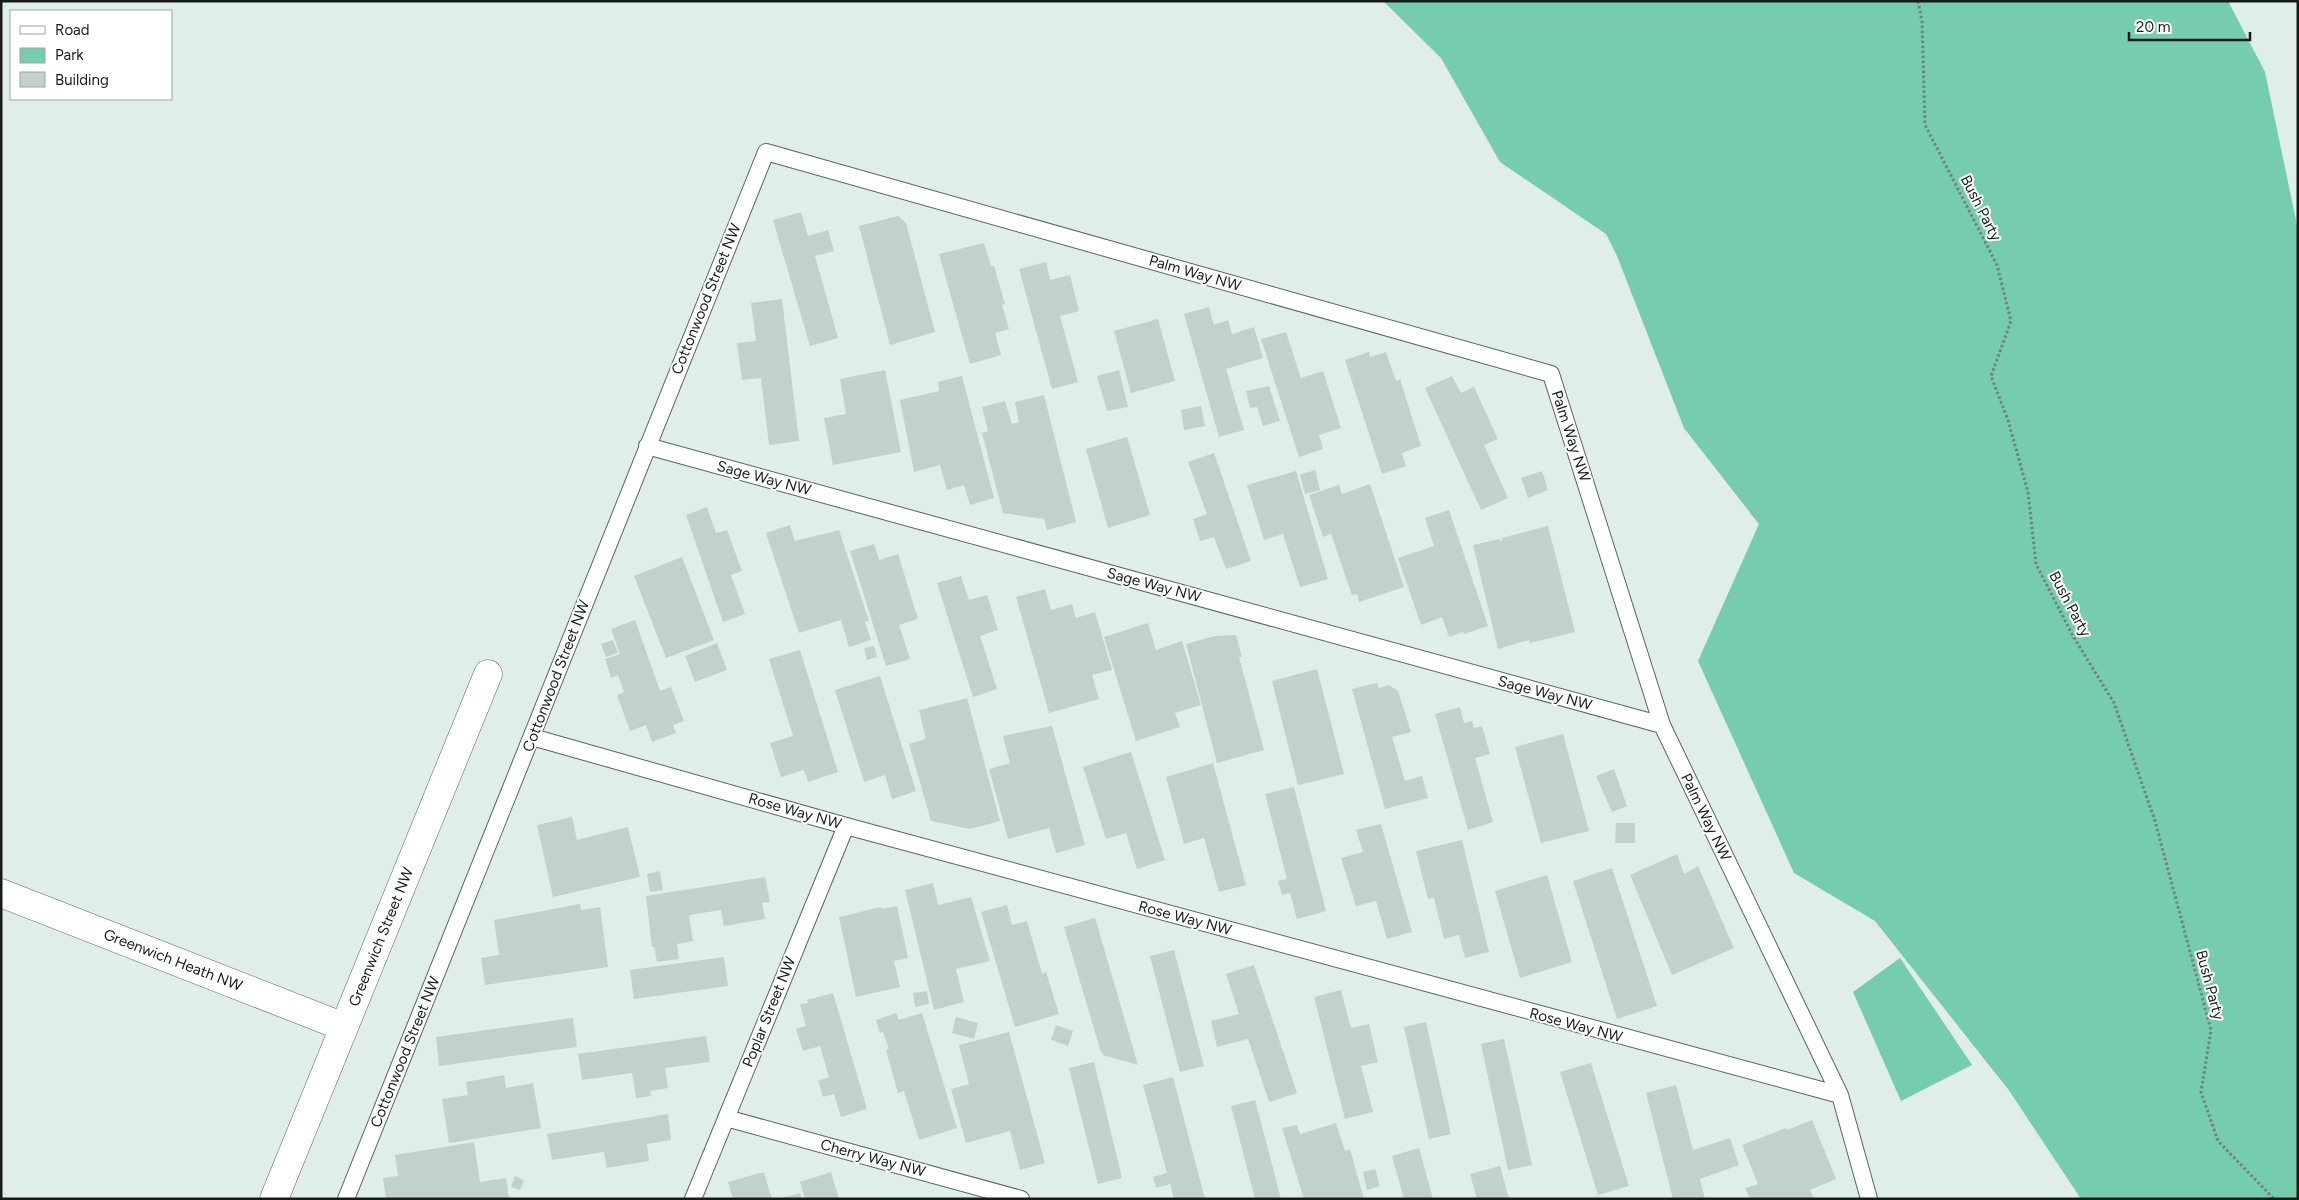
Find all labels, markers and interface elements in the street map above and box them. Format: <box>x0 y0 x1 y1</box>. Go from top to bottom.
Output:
legend <box>10 10 172 100</box>
scale bar <box>2129 10 2250 42</box>
text: 20 m <box>2136 18 2170 36</box>
text: Road <box>55 21 90 39</box>
text: Park <box>55 46 84 64</box>
text: Building <box>55 71 109 89</box>
street label: Bush Party <box>1957 172 2005 244</box>
street label: Cottonwood Street NW <box>668 220 745 377</box>
street label: Palm Way NW <box>1147 251 1244 295</box>
street label: Palm Way NW <box>1548 388 1594 484</box>
street label: Sage Way NW <box>715 457 814 499</box>
street label: Sage Way NW <box>1105 564 1204 606</box>
street label: Bush Party <box>2045 568 2095 640</box>
street label: Cottonwood Street NW <box>519 597 593 754</box>
street label: Sage Way NW <box>1496 672 1595 714</box>
street label: Palm Way NW <box>1677 770 1735 864</box>
street label: Rose Way NW <box>746 789 844 833</box>
street label: Greenwich Street NW <box>345 864 417 1009</box>
street label: Rose Way NW <box>1136 897 1234 939</box>
street label: Greenwich Heath NW <box>101 925 246 995</box>
street label: Bush Party <box>2192 948 2228 1022</box>
street label: Poplar Street NW <box>739 954 800 1070</box>
street label: Cottonwood Street NW <box>367 973 444 1130</box>
street label: Rose Way NW <box>1527 1004 1625 1046</box>
street label: Cherry Way NW <box>818 1135 928 1181</box>

